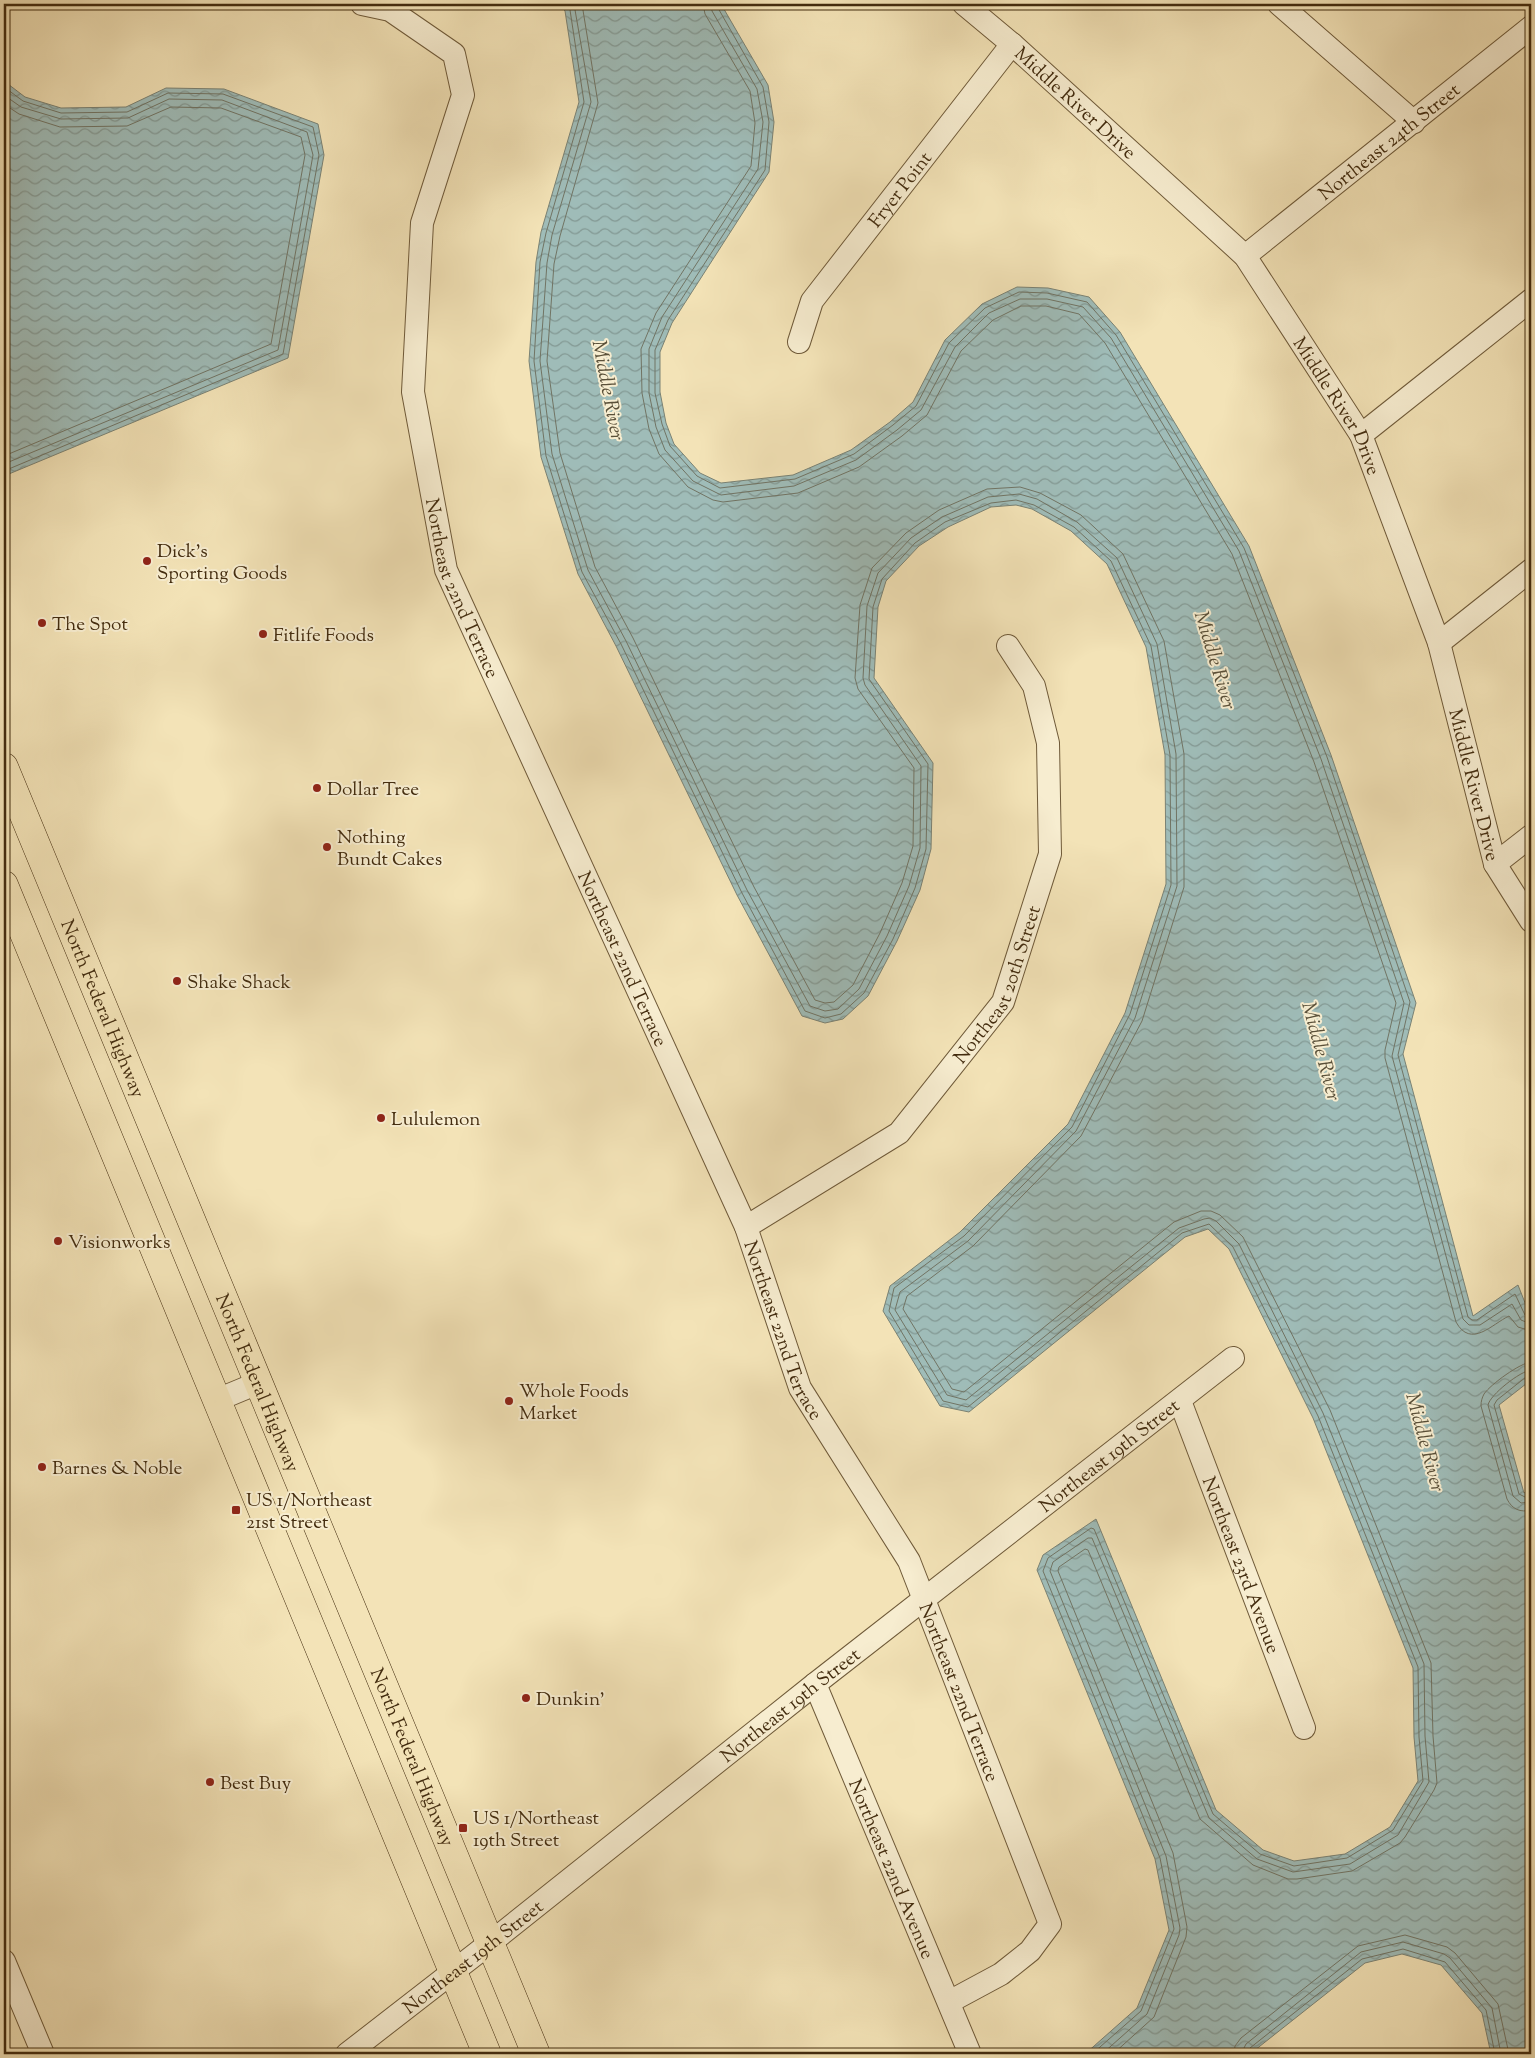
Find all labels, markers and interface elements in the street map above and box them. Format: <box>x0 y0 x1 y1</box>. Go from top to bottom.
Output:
street label: Middle River Drive <box>1007 41 1141 167</box>
street label: Northeast 24th Street <box>1314 77 1467 208</box>
street label: Fryer Point <box>863 146 940 234</box>
street label: Middle River Drive <box>1285 333 1386 479</box>
water label: Middle River <box>583 338 630 443</box>
street label: Northeast 22nd Terrace <box>417 496 505 683</box>
place label: Dick's Sporting Goods <box>157 539 287 588</box>
marker: Dick's Sporting Goods <box>141 555 153 567</box>
water label: Middle River <box>1185 608 1242 714</box>
place label: The Spot <box>52 612 128 639</box>
marker: The Spot <box>36 617 48 629</box>
place label: Fitlife Foods <box>273 623 374 650</box>
marker: Fitlife Foods <box>257 628 269 640</box>
street label: Middle River Drive <box>1440 706 1505 864</box>
place label: Dollar Tree <box>327 777 419 804</box>
marker: Dollar Tree <box>311 782 323 794</box>
place label: Nothing Bundt Cakes <box>337 825 442 874</box>
marker: Nothing Bundt Cakes <box>321 841 333 853</box>
street label: Northeast 22nd Terrace <box>569 867 673 1052</box>
street label: Northeast 20th Street <box>948 902 1049 1070</box>
street label: North Federal Highway <box>52 916 151 1103</box>
place label: Shake Shack <box>187 970 292 997</box>
marker: Shake Shack <box>171 975 183 987</box>
water label: Middle River <box>1292 999 1347 1104</box>
place label: Lululemon <box>391 1107 481 1134</box>
marker: Lululemon <box>375 1112 387 1124</box>
place label: Visionworks <box>68 1230 170 1257</box>
marker: Visionworks <box>52 1235 64 1247</box>
street label: Northeast 22nd Terrace <box>736 1238 828 1426</box>
street label: North Federal Highway <box>207 1290 305 1477</box>
place label: Whole Foods Market <box>519 1379 629 1428</box>
water label: Middle River <box>1396 1390 1451 1495</box>
street label: Northeast 19th Street <box>1034 1393 1187 1520</box>
marker: Whole Foods Market <box>503 1395 515 1407</box>
place label: Barnes & Noble <box>52 1456 183 1483</box>
marker: Barnes & Noble <box>36 1461 48 1473</box>
street label: Northeast 23rd Avenue <box>1194 1473 1286 1658</box>
place label: US 1/Northeast 21st Street <box>246 1488 373 1537</box>
marker: US 1/Northeast 21st Street <box>230 1504 242 1516</box>
street label: Northeast 22nd Terrace <box>911 1599 1005 1786</box>
street label: Northeast 19th Street <box>715 1642 867 1770</box>
street label: North Federal Highway <box>362 1664 460 1852</box>
place label: Dunkin' <box>536 1687 605 1714</box>
marker: Dunkin' <box>520 1692 532 1704</box>
place label: Best Buy <box>220 1771 292 1798</box>
street label: Northeast 22nd Avenue <box>840 1775 940 1964</box>
marker: Best Buy <box>204 1776 216 1788</box>
place label: US 1/Northeast 19th Street <box>473 1806 600 1855</box>
marker: US 1/Northeast 19th Street <box>457 1822 469 1834</box>
street label: Northeast 19th Street <box>398 1894 550 2022</box>

